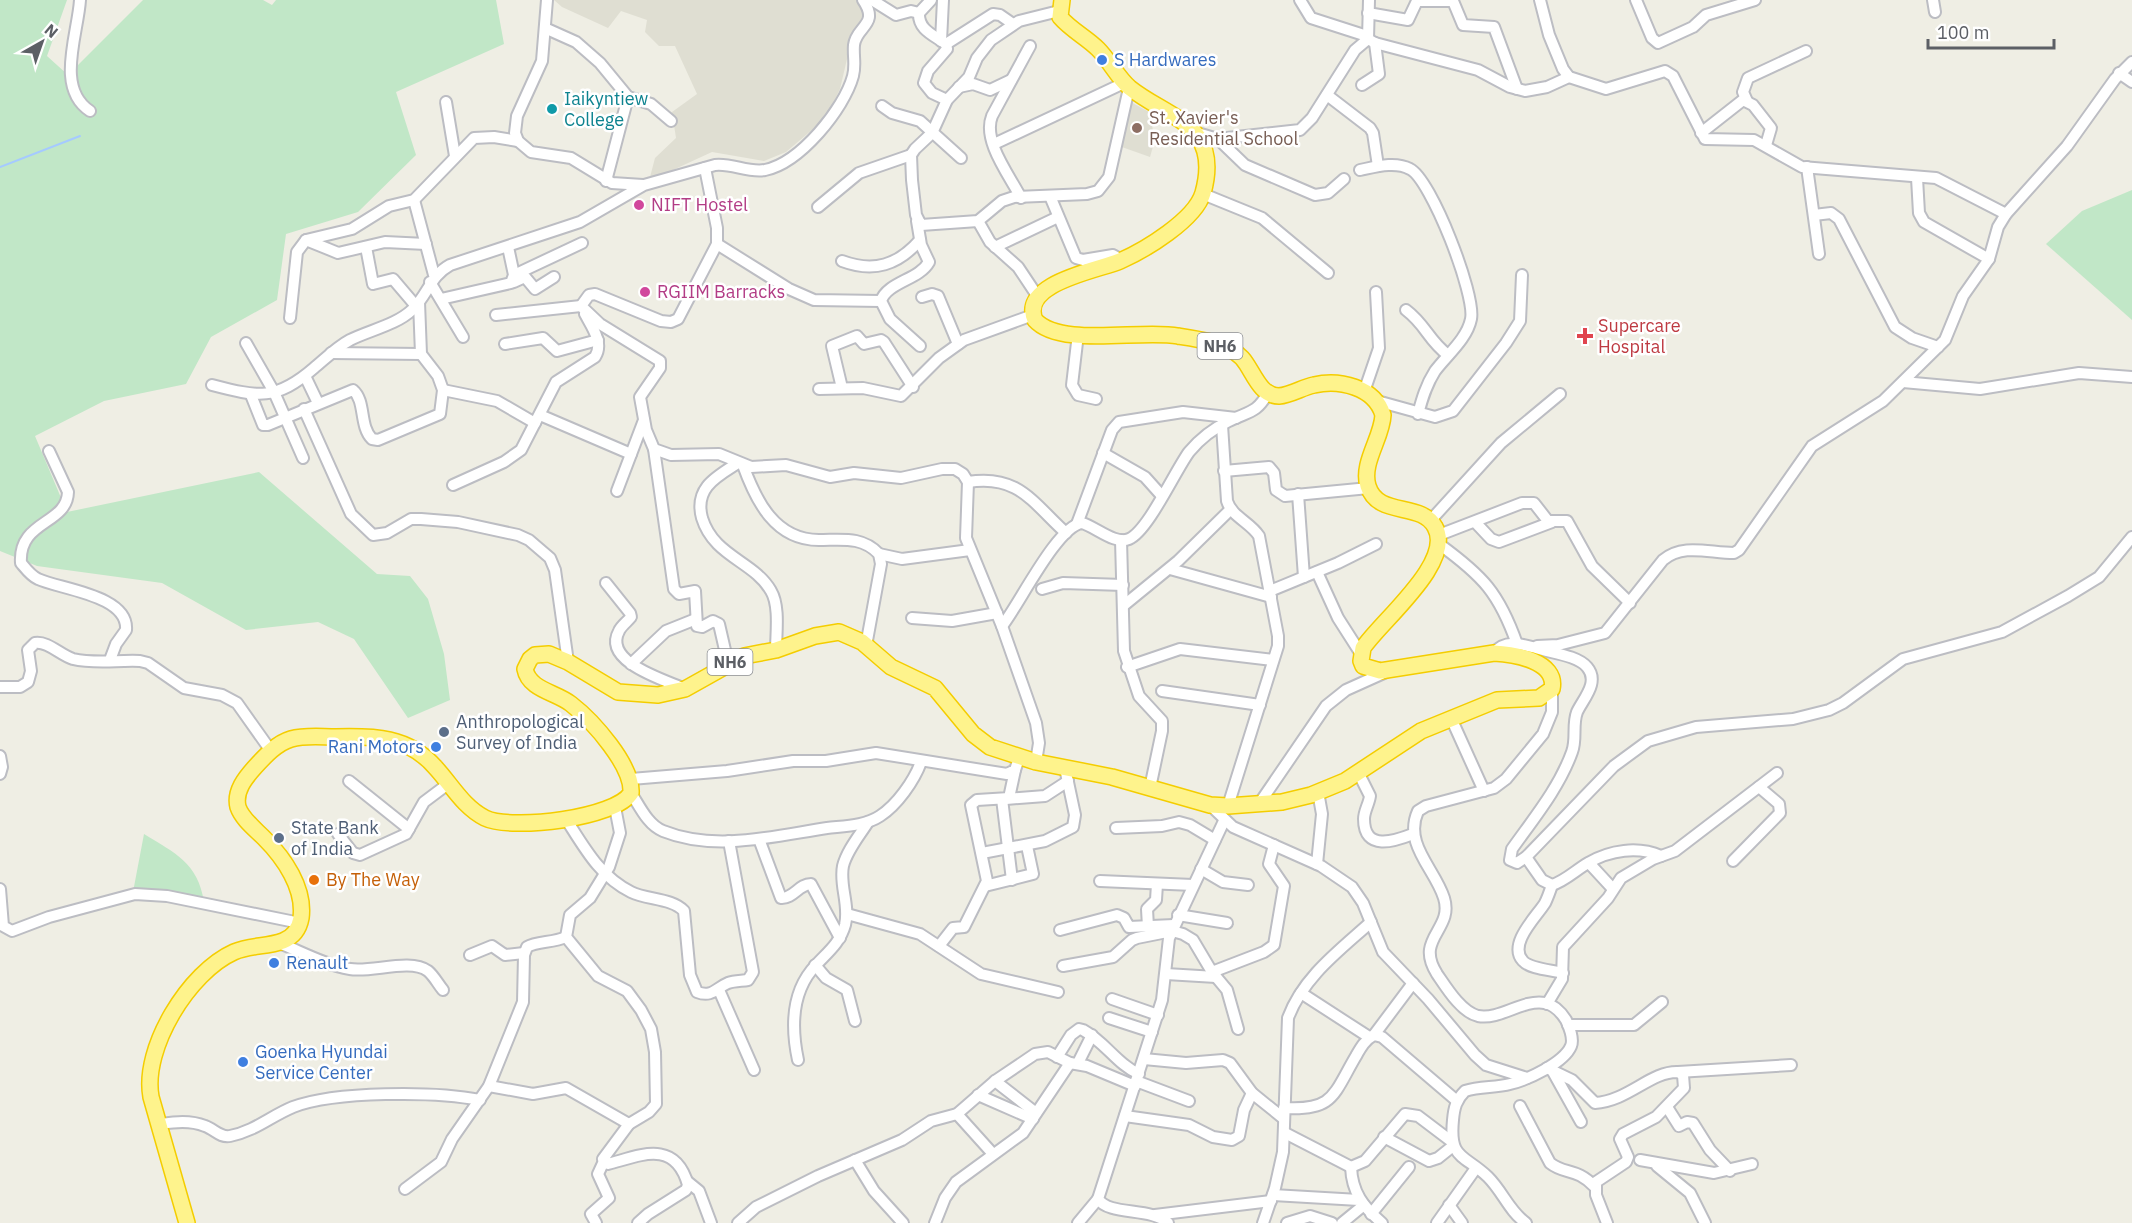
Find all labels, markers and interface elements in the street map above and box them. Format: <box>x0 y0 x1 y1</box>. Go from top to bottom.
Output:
north arrow <box>12 12 72 72</box>
scale bar <box>1928 12 2054 50</box>
text: N <box>41 19 63 42</box>
text: 100 m <box>1937 21 1989 44</box>
place label: S Hardwares <box>1114 48 1216 71</box>
marker: S Hardwares <box>1095 53 1109 67</box>
place label: Iaikyntiew College <box>564 87 649 131</box>
marker: Iaikyntiew College <box>545 102 559 116</box>
place label: St. Xavier's Residential School <box>1149 106 1298 150</box>
marker: St. Xavier's Residential School <box>1130 121 1144 135</box>
place label: NIFT Hostel <box>651 193 748 216</box>
marker: NIFT Hostel <box>632 198 646 212</box>
place label: RGIIM Barracks <box>657 280 785 303</box>
marker: RGIIM Barracks <box>638 285 652 299</box>
place label: Supercare Hospital <box>1598 314 1681 358</box>
marker: Supercare Hospital <box>1576 327 1594 345</box>
road number: NH6 <box>1198 333 1242 359</box>
road number: NH6 <box>708 649 752 675</box>
place label: Anthropological Survey of India <box>456 710 584 754</box>
marker: Anthropological Survey of India <box>437 725 451 739</box>
place label: Rani Motors <box>328 735 424 758</box>
marker: Rani Motors <box>429 740 443 754</box>
place label: State Bank of India <box>291 816 379 860</box>
marker: State Bank of India <box>272 831 286 845</box>
place label: By The Way <box>326 868 420 891</box>
marker: By The Way <box>307 873 321 887</box>
place label: Renault <box>286 951 348 974</box>
marker: Renault <box>267 956 281 970</box>
place label: Goenka Hyundai Service Center <box>255 1040 388 1084</box>
marker: Goenka Hyundai Service Center <box>236 1055 250 1069</box>

